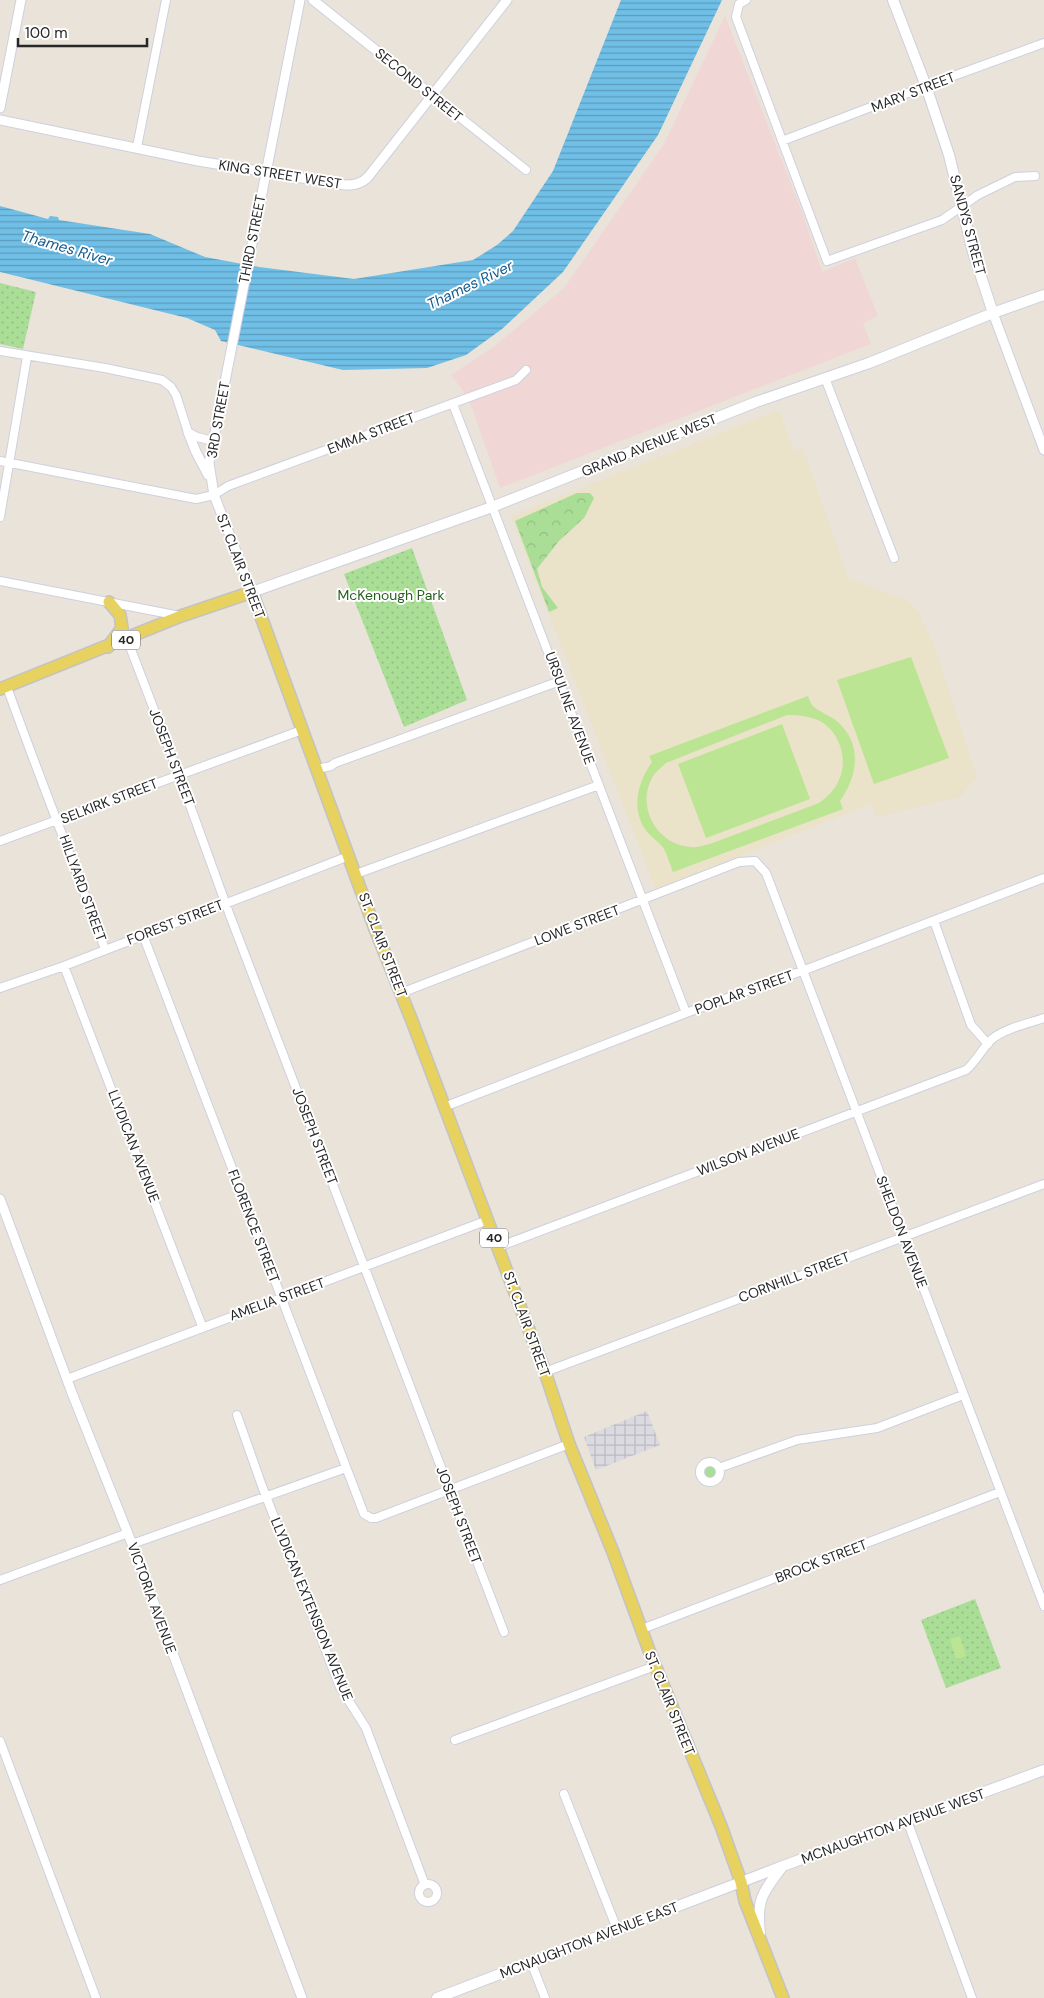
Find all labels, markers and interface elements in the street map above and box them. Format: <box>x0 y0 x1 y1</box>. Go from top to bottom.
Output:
scale bar <box>18 15 146 47</box>
text: 100 m <box>25 23 68 43</box>
street label: SECOND STREET <box>371 44 467 126</box>
street label: MARY STREET <box>868 68 958 116</box>
street label: KING STREET WEST <box>217 155 343 193</box>
street label: SANDYS STREET <box>946 173 990 277</box>
street label: THIRD STREET <box>235 193 269 285</box>
water label: Thames River <box>19 226 115 271</box>
water label: Thames River <box>424 255 517 314</box>
street label: 3RD STREET <box>202 380 234 460</box>
street label: EMMA STREET <box>325 408 417 458</box>
street label: GRAND AVENUE WEST <box>579 410 719 480</box>
street label: ST. CLAIR STREET <box>213 511 269 621</box>
park label: McKenough Park <box>337 586 445 604</box>
road number: 40 <box>112 630 140 650</box>
street label: URSULINE AVENUE <box>541 649 599 767</box>
street label: JOSEPH STREET <box>145 706 199 808</box>
street label: SELKIRK STREET <box>58 774 160 828</box>
street label: HILLYARD STREET <box>55 832 111 944</box>
street label: ST. CLAIR STREET <box>355 890 411 1000</box>
street label: FOREST STREET <box>124 895 226 949</box>
street label: LOWE STREET <box>532 900 622 950</box>
street label: POPLAR STREET <box>692 966 796 1018</box>
street label: JOSEPH STREET <box>288 1085 342 1187</box>
street label: LLYDICAN AVENUE <box>104 1087 164 1205</box>
street label: WILSON AVENUE <box>694 1124 802 1180</box>
street label: FLORENCE STREET <box>224 1167 284 1285</box>
street label: SHELDON AVENUE <box>872 1173 932 1291</box>
road number: 40 <box>480 1228 508 1248</box>
street label: CORNHILL STREET <box>736 1247 852 1307</box>
street label: ST. CLAIR STREET <box>500 1269 554 1379</box>
street label: AMELIA STREET <box>227 1273 327 1325</box>
street label: JOSEPH STREET <box>432 1464 486 1566</box>
street label: LLYDICAN EXTENSION AVENUE <box>267 1515 357 1703</box>
street label: BROCK STREET <box>772 1535 870 1587</box>
street label: VICTORIA AVENUE <box>123 1540 181 1656</box>
street label: ST. CLAIR STREET <box>641 1648 699 1758</box>
street label: MCNAUGHTON AVENUE WEST <box>799 1784 987 1868</box>
street label: MCNAUGHTON AVENUE EAST <box>497 1898 681 1982</box>

